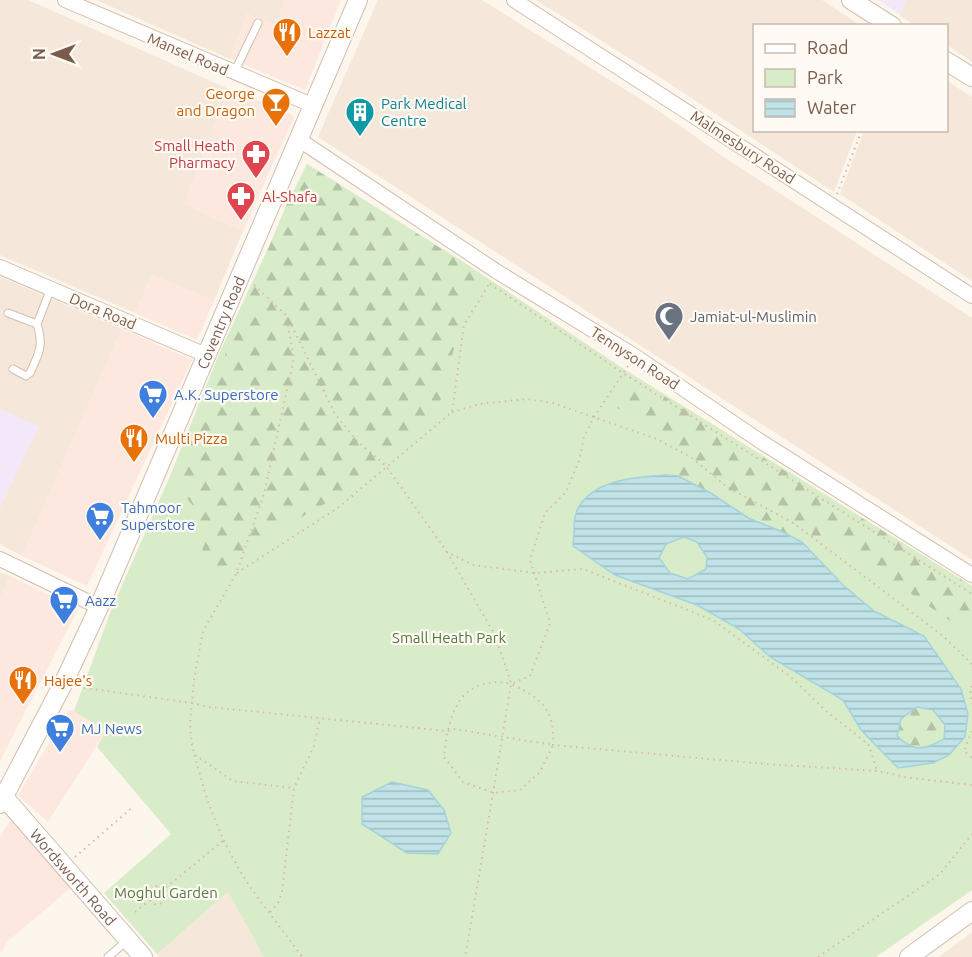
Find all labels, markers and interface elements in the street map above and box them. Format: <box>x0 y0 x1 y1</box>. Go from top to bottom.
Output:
restaurant icon: Lazzat <box>271 16 303 58</box>
north arrow <box>24 24 84 84</box>
place label: Lazzat <box>308 24 351 41</box>
legend <box>753 24 948 132</box>
street label: Mansel Road <box>145 29 231 79</box>
text: Road <box>807 37 849 57</box>
text: N <box>30 48 48 60</box>
text: Park <box>807 67 843 87</box>
place label: George and Dragon <box>177 85 255 119</box>
bar icon: George and Dragon <box>260 86 292 128</box>
place label: Park Medical Centre <box>381 95 467 129</box>
building icon: Park Medical Centre <box>344 96 376 138</box>
text: Water <box>807 97 857 117</box>
street label: Malmesbury Road <box>688 107 798 187</box>
place label: Small Heath Pharmacy <box>154 137 235 171</box>
pharmacy icon: Small Heath Pharmacy <box>240 138 272 180</box>
pharmacy icon: Al-Shafa <box>225 180 257 222</box>
place label: Al-Shafa <box>262 188 318 205</box>
street label: Coventry Road <box>193 273 248 371</box>
street label: Dora Road <box>67 289 139 333</box>
mosque icon: Jamiat-ul-Muslimin <box>653 300 685 342</box>
place label: Jamiat-ul-Muslimin <box>690 308 817 325</box>
street label: Tennyson Road <box>588 323 682 393</box>
supermarket icon: A.K. Superstore <box>137 378 169 420</box>
place label: A.K. Superstore <box>174 386 279 403</box>
restaurant icon: Multi Pizza <box>118 422 150 464</box>
place label: Multi Pizza <box>155 430 228 447</box>
place label: Tahmoor Superstore <box>121 499 195 533</box>
supermarket icon: Tahmoor Superstore <box>84 500 116 542</box>
supermarket icon: Aazz <box>48 584 80 626</box>
place label: Aazz <box>85 592 116 609</box>
park label: Small Heath Park <box>392 629 506 646</box>
restaurant icon: Hajee's <box>7 664 39 706</box>
place label: Hajee's <box>44 672 92 689</box>
supermarket icon: MJ News <box>44 712 76 754</box>
place label: MJ News <box>81 720 142 737</box>
street label: Wordsworth Road <box>27 825 120 929</box>
park label: Moghul Garden <box>114 884 218 901</box>

